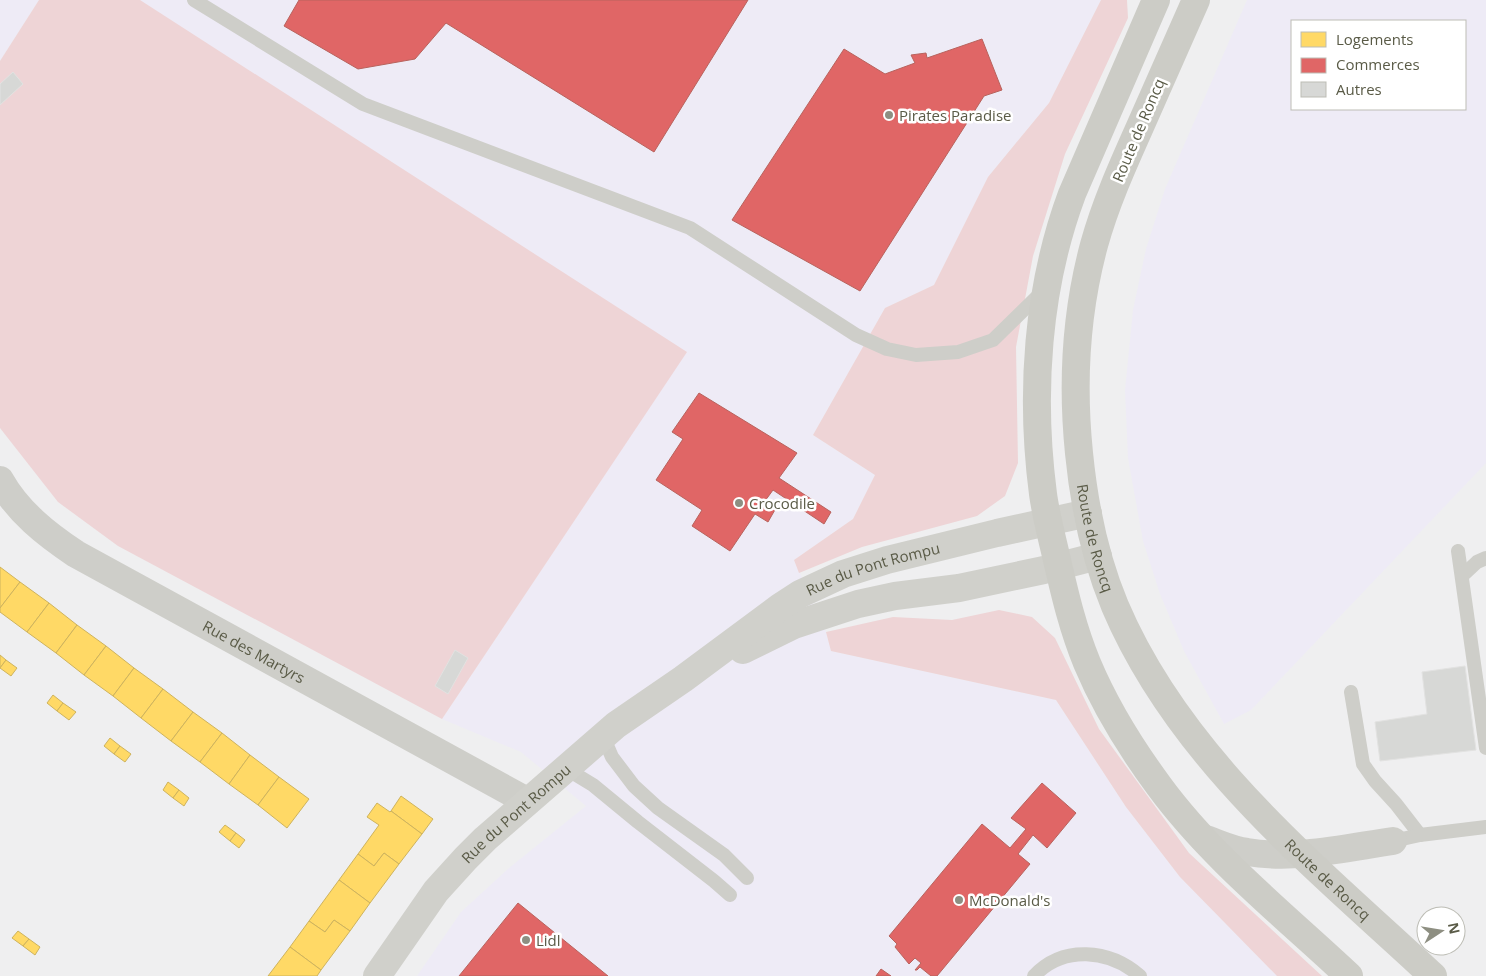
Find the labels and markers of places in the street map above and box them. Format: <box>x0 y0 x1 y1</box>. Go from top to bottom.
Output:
place label: Pirates Paradise <box>899 105 1011 125</box>
marker: Pirates Paradise <box>883 109 895 121</box>
place label: Crocodile <box>749 493 815 513</box>
marker: Crocodile <box>733 497 745 509</box>
place label: McDonald's <box>969 890 1051 910</box>
marker: McDonald's <box>953 894 965 906</box>
place label: Lidl <box>536 930 561 950</box>
marker: Lidl <box>520 934 532 946</box>

